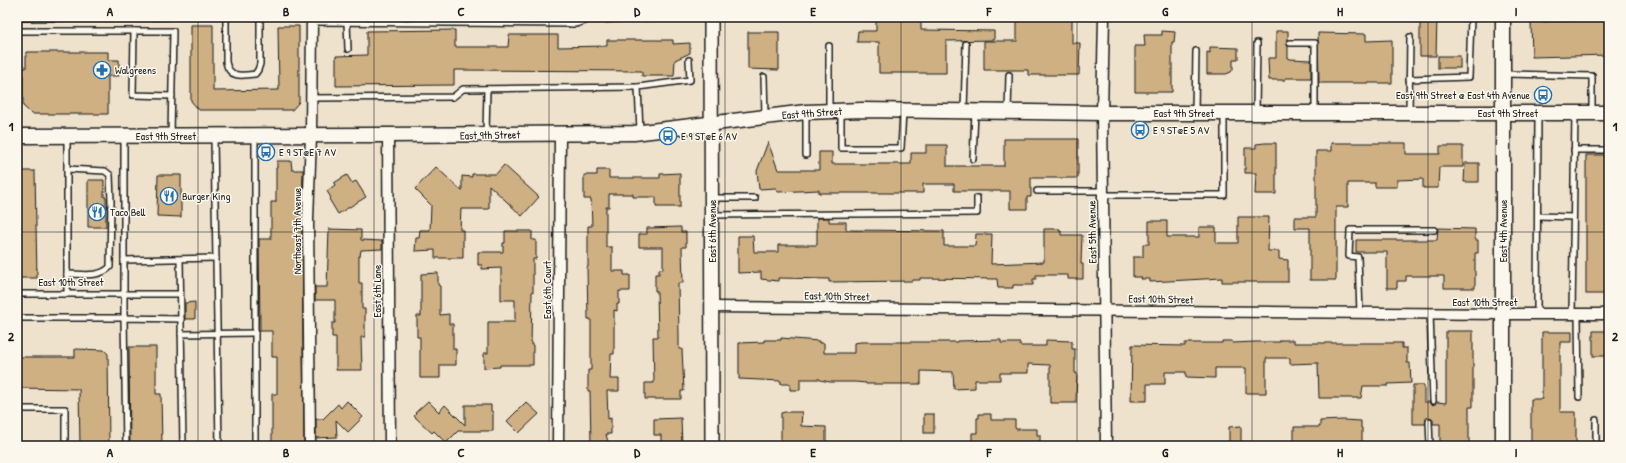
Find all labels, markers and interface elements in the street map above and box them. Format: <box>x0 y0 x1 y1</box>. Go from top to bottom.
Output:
text: A <box>107 2 114 20</box>
text: B <box>283 2 290 20</box>
text: C <box>457 2 465 20</box>
text: D <box>634 2 641 20</box>
text: E <box>810 2 816 20</box>
text: F <box>986 2 993 20</box>
text: G <box>1162 2 1169 20</box>
text: H <box>1337 2 1343 20</box>
text: I <box>1514 2 1518 20</box>
pharmacy icon: Walgreens <box>92 60 112 80</box>
place label: Walgreens <box>115 63 156 77</box>
bus stop icon: East 9th Street @ East 4th Avenue <box>1533 85 1553 105</box>
place label: East 9th Street @ East 4th Avenue <box>1396 88 1531 102</box>
street label: East 9th Street <box>781 104 843 122</box>
street label: East 9th Street <box>1154 106 1214 120</box>
street label: East 9th Street <box>1478 106 1538 120</box>
text: 1 <box>9 117 14 135</box>
text: 1 <box>1613 117 1618 135</box>
bus stop icon: E 9 ST@E 5 AV <box>1130 120 1150 140</box>
place label: E 9 ST@E 5 AV <box>1153 123 1210 137</box>
bus stop icon: E 9 ST@E 6 AV <box>658 126 678 146</box>
street label: East 9th Street <box>460 127 520 143</box>
street label: East 9th Street <box>136 129 196 143</box>
place label: E 9 ST@E 6 AV <box>681 129 738 143</box>
bus stop icon: E 9 ST@E 7 AV <box>256 142 276 162</box>
place label: E 9 ST@E 7 AV <box>279 145 337 159</box>
restaurant icon: Burger King <box>159 186 179 206</box>
street label: Northeast 7th Avenue <box>290 187 304 274</box>
place label: Burger King <box>182 189 230 203</box>
street label: East 6th Avenue <box>705 199 719 262</box>
street label: East 4th Avenue <box>1496 199 1510 262</box>
street label: East 5th Avenue <box>1084 200 1100 264</box>
restaurant icon: Taco Bell <box>87 202 107 222</box>
place label: Taco Bell <box>110 205 146 219</box>
street label: East 6th Court <box>540 261 554 319</box>
street label: East 6th Lane <box>370 264 384 317</box>
street label: East 10th Street <box>38 275 104 289</box>
street label: East 10th Street <box>804 288 870 304</box>
street label: East 10th Street <box>1128 291 1194 307</box>
street label: East 10th Street <box>1452 295 1518 309</box>
text: 2 <box>8 327 15 345</box>
text: 2 <box>1612 327 1619 345</box>
text: A <box>107 443 114 461</box>
text: B <box>283 443 290 461</box>
text: C <box>457 443 465 461</box>
text: D <box>634 443 641 461</box>
text: E <box>810 443 816 461</box>
text: F <box>986 443 993 461</box>
text: G <box>1162 443 1169 461</box>
text: H <box>1337 443 1343 461</box>
text: I <box>1514 443 1518 461</box>

